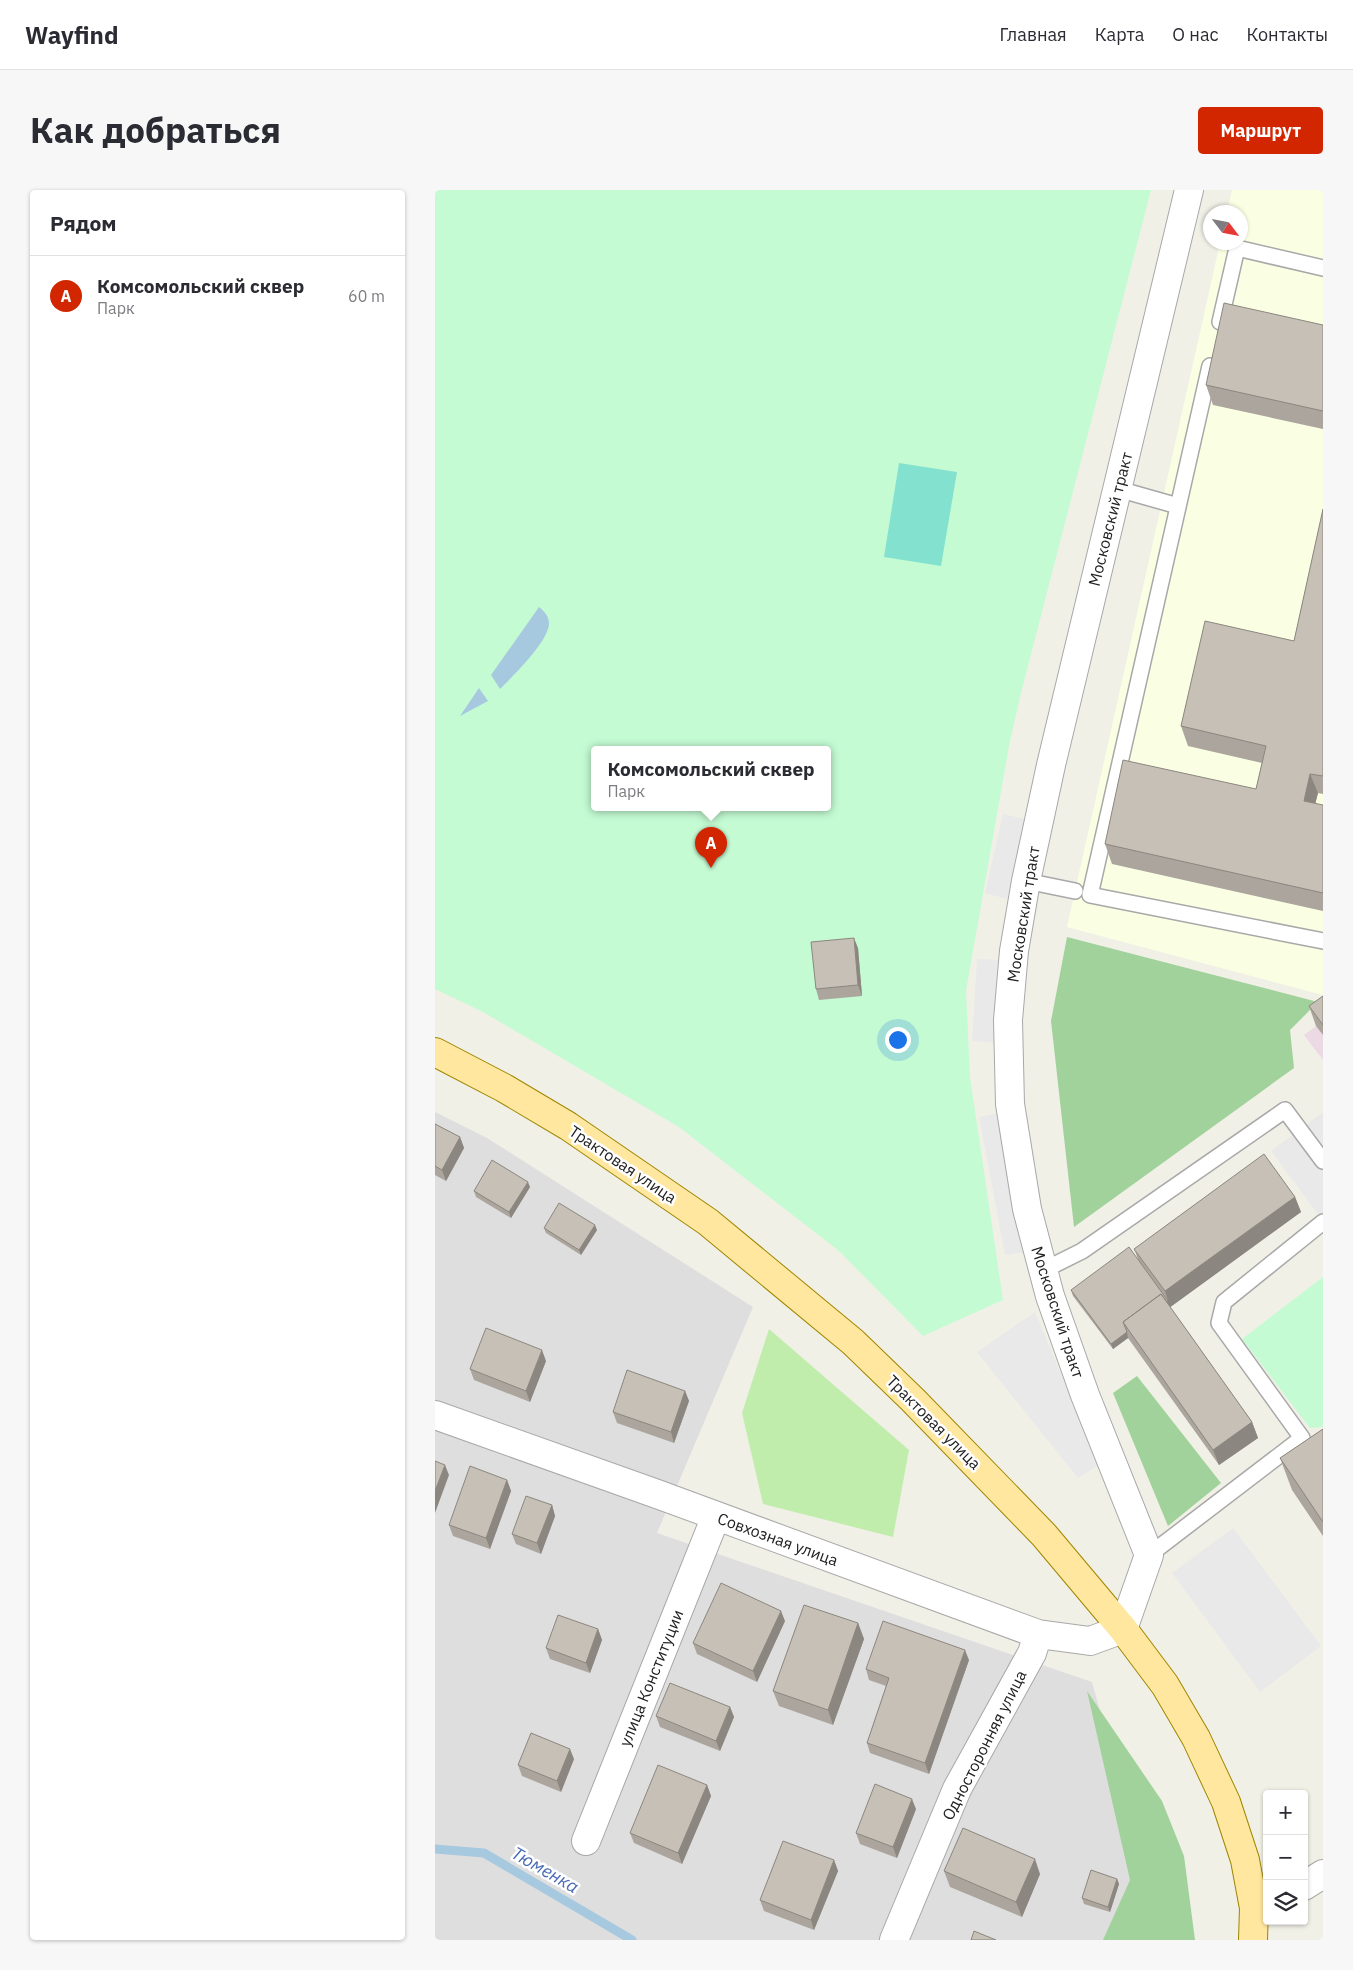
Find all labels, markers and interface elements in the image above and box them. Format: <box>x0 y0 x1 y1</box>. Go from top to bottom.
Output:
text: Wayfind <box>25 19 118 51</box>
text: Главная <box>999 23 1067 46</box>
text: Карта <box>1095 23 1144 46</box>
text: О нас <box>1172 23 1219 46</box>
text: Контакты <box>1247 23 1328 46</box>
text: Как добраться <box>30 107 281 153</box>
button: Маршрут <box>1198 107 1323 154</box>
north arrow <box>1203 205 1248 250</box>
text: Рядом <box>50 209 117 237</box>
text: Комсомольский сквер <box>97 274 304 298</box>
text: A <box>61 286 71 306</box>
text: 60 m <box>348 286 385 306</box>
text: Парк <box>97 298 135 318</box>
street label: Московский тракт <box>1084 449 1136 588</box>
popup <box>591 746 831 811</box>
text: Комсомольский сквер <box>607 757 815 781</box>
text: Парк <box>607 781 645 801</box>
pin: A <box>695 827 727 868</box>
street label: Московский тракт <box>1002 844 1044 984</box>
your location <box>885 1027 911 1053</box>
street label: Трактовая улица <box>565 1121 681 1208</box>
street label: Московский тракт <box>1027 1243 1089 1381</box>
street label: Трактовая улица <box>883 1371 986 1474</box>
street label: Совхозная улица <box>715 1508 841 1570</box>
street label: улица Конституции <box>614 1607 688 1749</box>
street label: Односторонняя улица <box>937 1666 1031 1823</box>
map controls <box>1263 1790 1308 1925</box>
button: + <box>1263 1790 1308 1835</box>
button: − <box>1263 1835 1308 1880</box>
water label: Тюменка <box>507 1841 583 1898</box>
button: layers <box>1263 1880 1308 1925</box>

